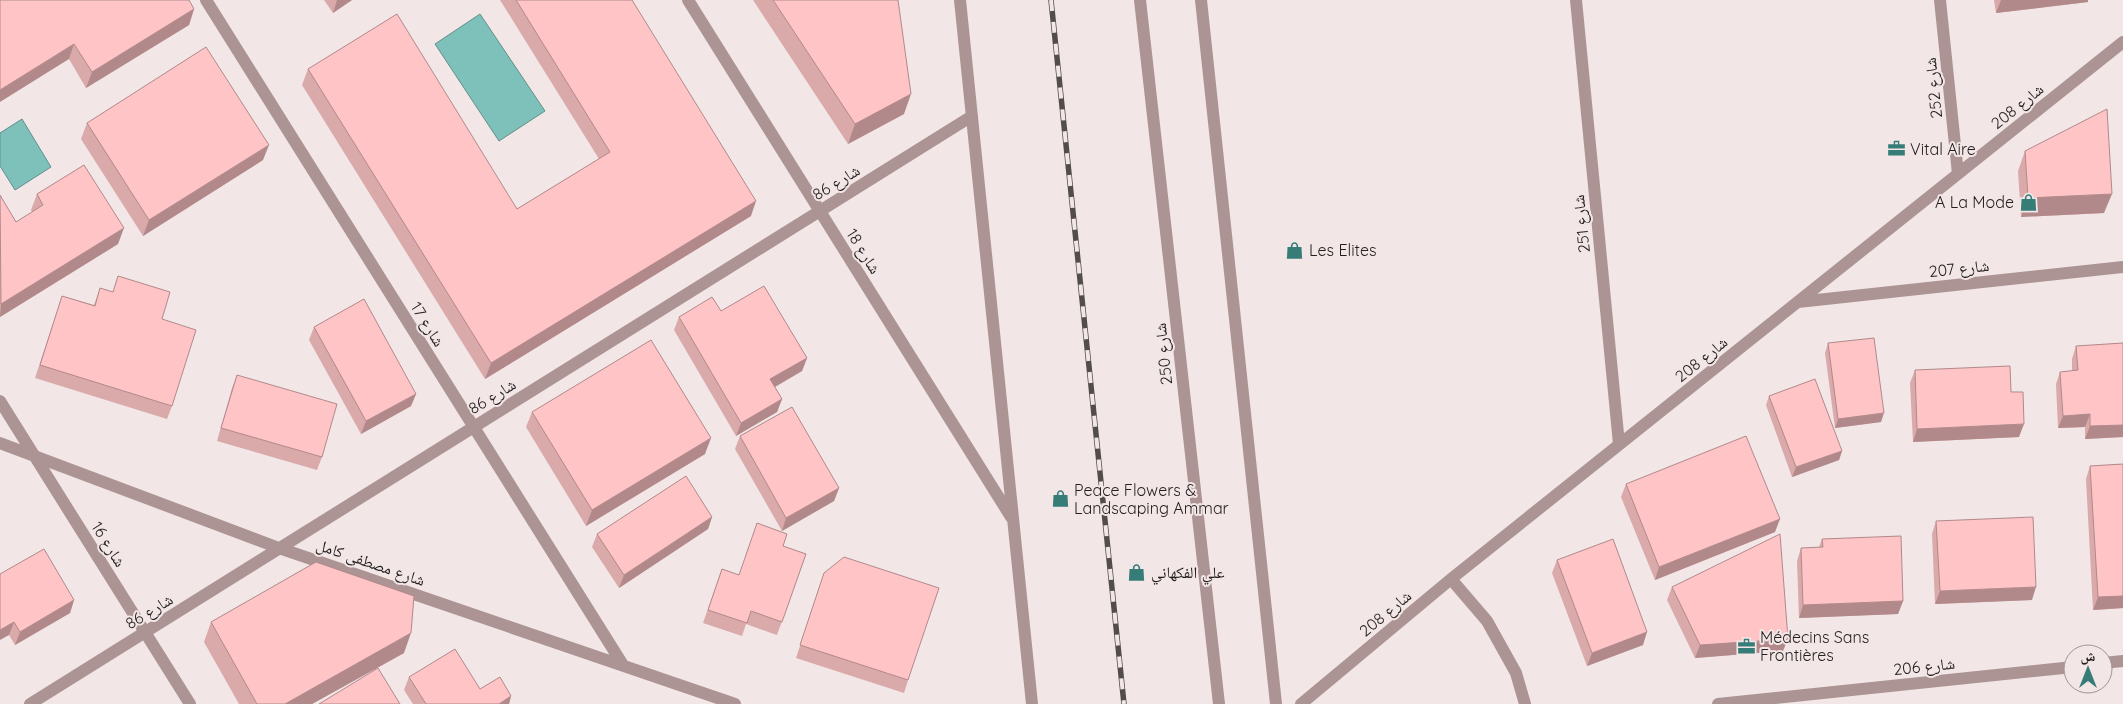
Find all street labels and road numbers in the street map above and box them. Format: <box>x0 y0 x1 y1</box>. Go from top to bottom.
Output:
street label: شارع 252 <box>1920 56 1947 120</box>
street label: شارع 208 <box>1987 79 2048 134</box>
street label: شارع 86 <box>809 160 864 205</box>
street label: شارع 251 <box>1568 194 1595 254</box>
street label: شارع 18 <box>842 225 886 278</box>
street label: شارع 207 <box>1928 255 1990 282</box>
street label: شارع 17 <box>406 298 449 351</box>
street label: شارع 250 <box>1150 322 1177 386</box>
street label: شارع 208 <box>1671 332 1732 387</box>
street label: شارع 86 <box>465 374 520 419</box>
street label: شارع 16 <box>87 518 131 571</box>
street label: شارع مصطفى كامل <box>314 534 428 591</box>
street label: شارع 208 <box>1355 585 1416 641</box>
street label: شارع 86 <box>122 589 177 634</box>
street label: شارع 206 <box>1892 653 1956 680</box>

